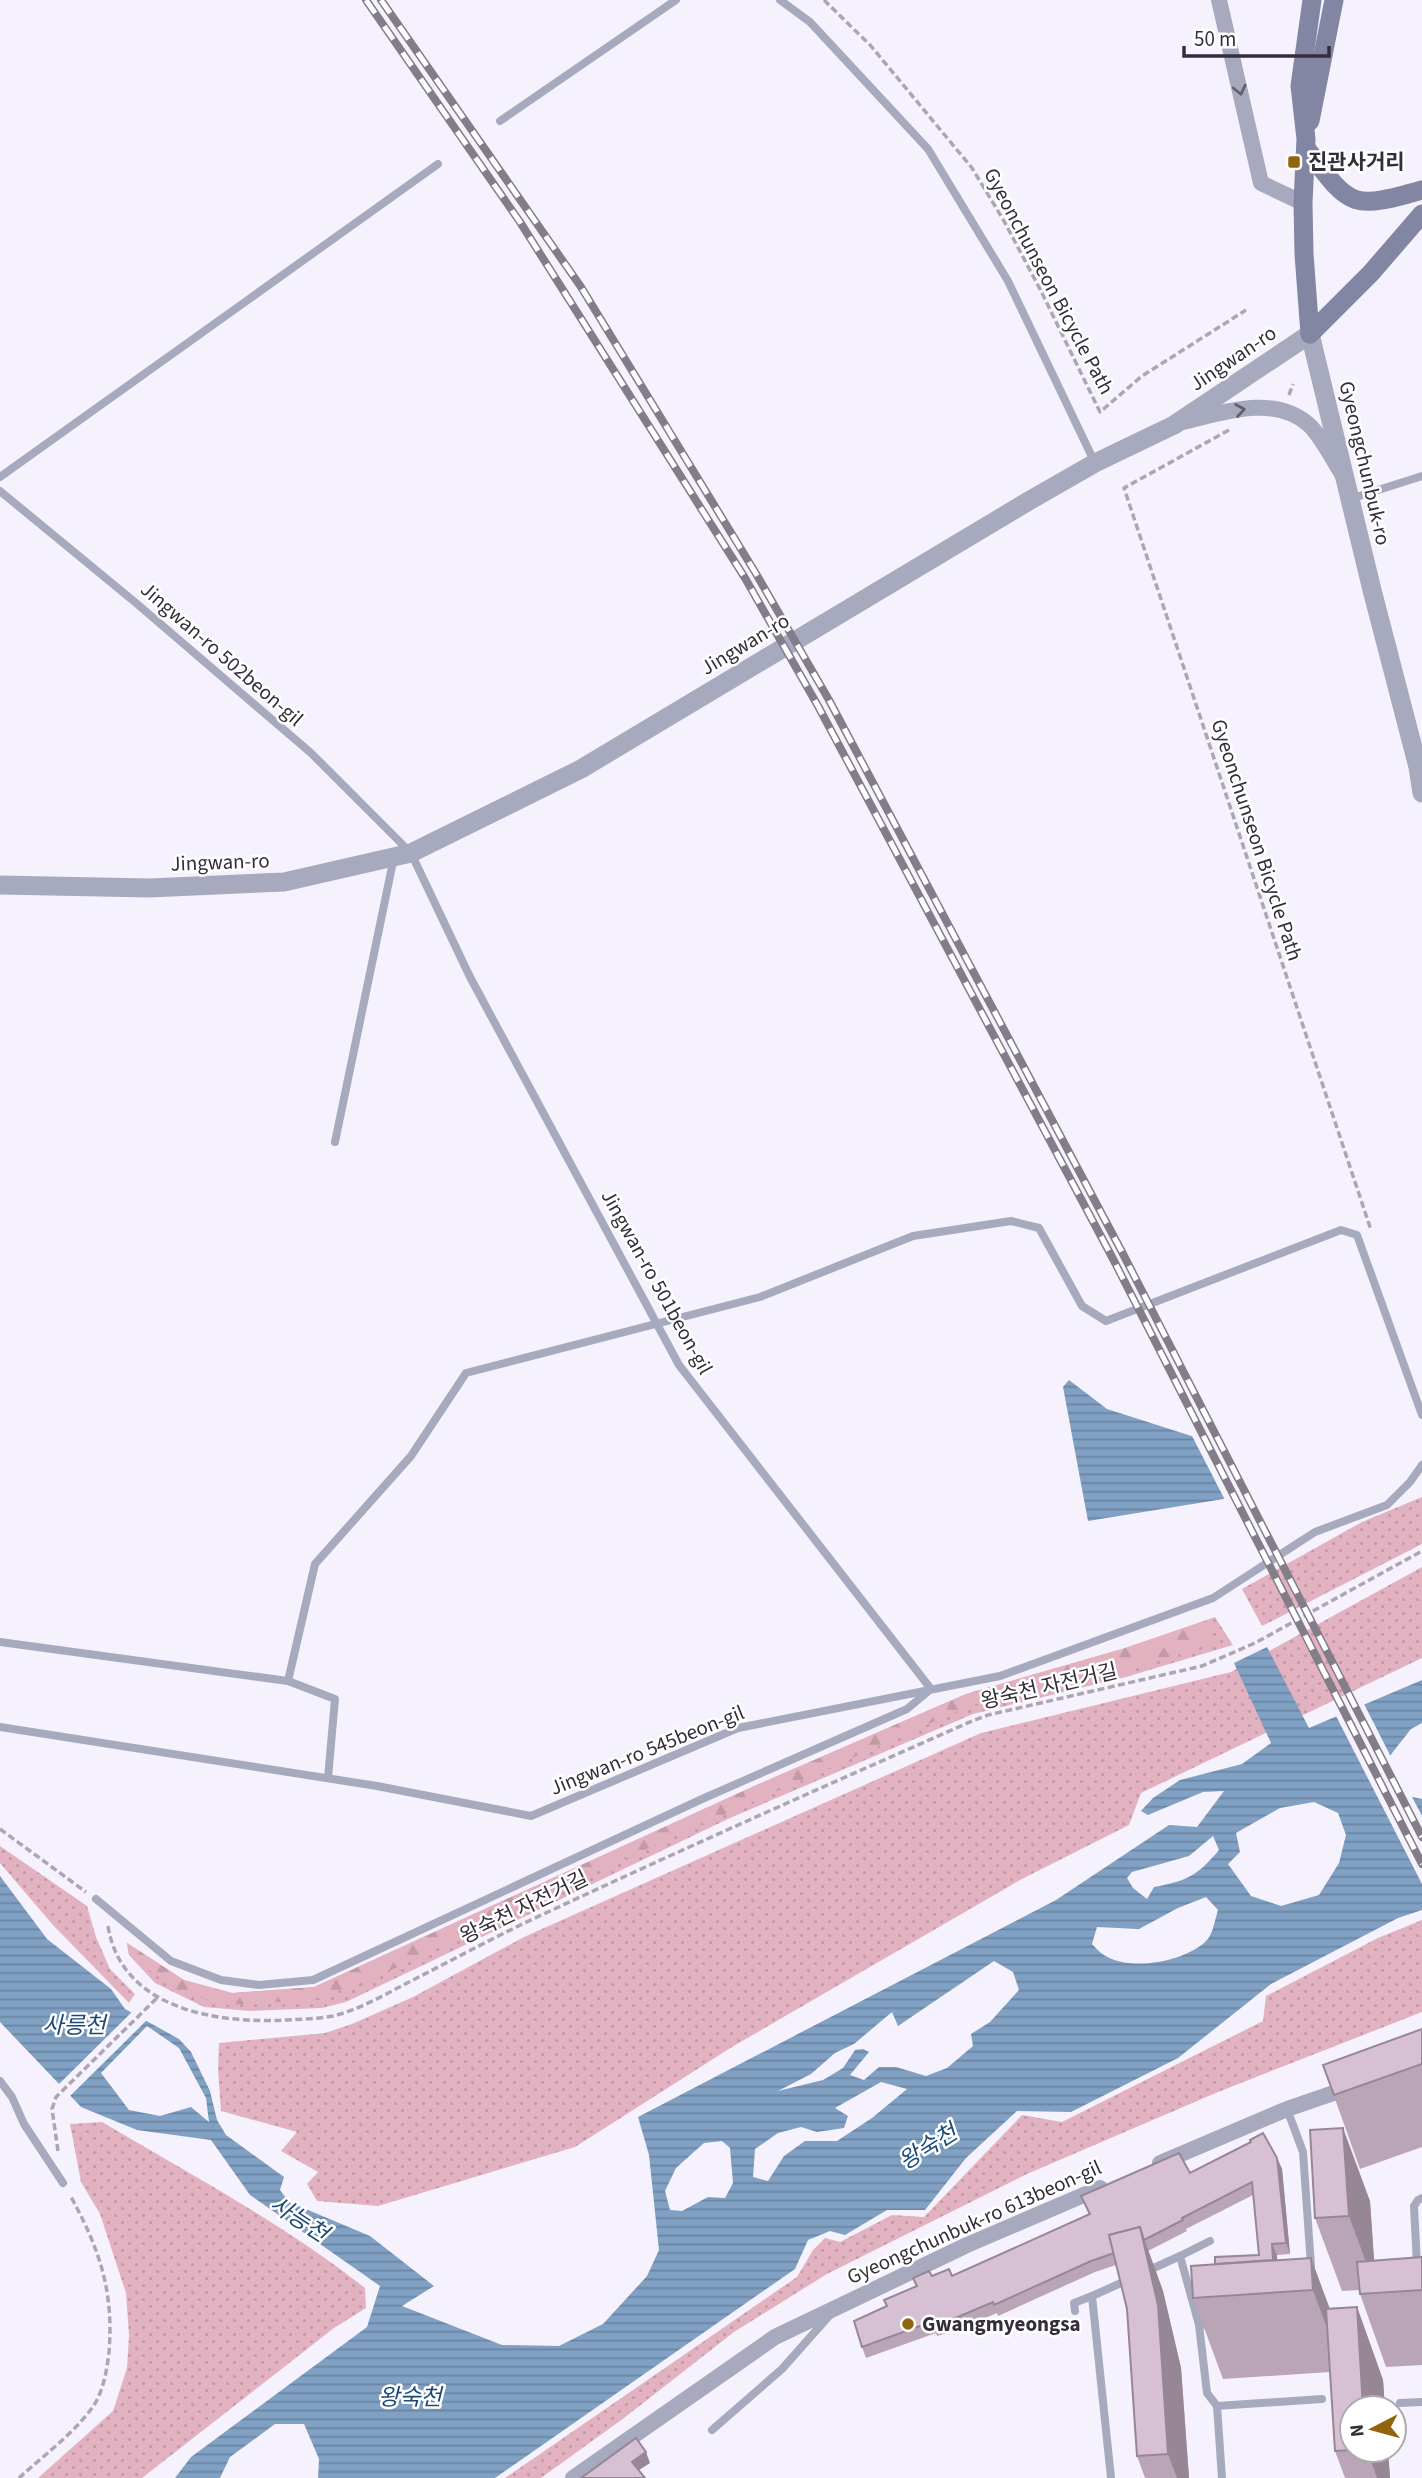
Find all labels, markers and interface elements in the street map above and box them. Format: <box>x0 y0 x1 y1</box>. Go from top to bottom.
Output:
scale bar <box>1184 14 1329 58</box>
text: 50 m <box>1194 24 1236 54</box>
one-way arrow <box>1232 84 1246 96</box>
place label: 진관사거리 <box>1308 147 1405 177</box>
marker: 진관사거리 <box>1286 154 1302 170</box>
street label: Gyeonchunseon Bicycle Path <box>976 162 1122 400</box>
street label: Jingwan-ro <box>1184 318 1282 398</box>
street label: Gyeongchunbuk-ro <box>1332 378 1398 548</box>
one-way arrow <box>1234 403 1246 418</box>
street label: Jingwan-ro 502beon-gil <box>134 575 310 733</box>
street label: Jingwan-ro <box>695 606 795 682</box>
street label: Gyeonchunseon Bicycle Path <box>1204 715 1310 965</box>
street label: Jingwan-ro <box>170 845 270 879</box>
street label: Jingwan-ro 501beon-gil <box>594 1184 720 1380</box>
street label: 왕숙천 자전거길 <box>978 1656 1120 1716</box>
street label: Jingwan-ro 545beon-gil <box>545 1697 749 1803</box>
street label: 왕숙천 자전거길 <box>455 1863 593 1951</box>
water label: 사릉천 <box>42 2009 109 2042</box>
water label: 왕숙천 <box>892 2115 966 2178</box>
street label: Gyeongchunbuk-ro 613beon-gil <box>842 2152 1106 2292</box>
water label: 사능천 <box>263 2188 337 2252</box>
place label: Gwangmyeongsa <box>922 2309 1081 2339</box>
marker: Gwangmyeongsa <box>900 2316 916 2332</box>
water label: 왕숙천 <box>378 2381 445 2414</box>
north arrow <box>1338 2394 1408 2464</box>
text: N <box>1343 2423 1372 2438</box>

